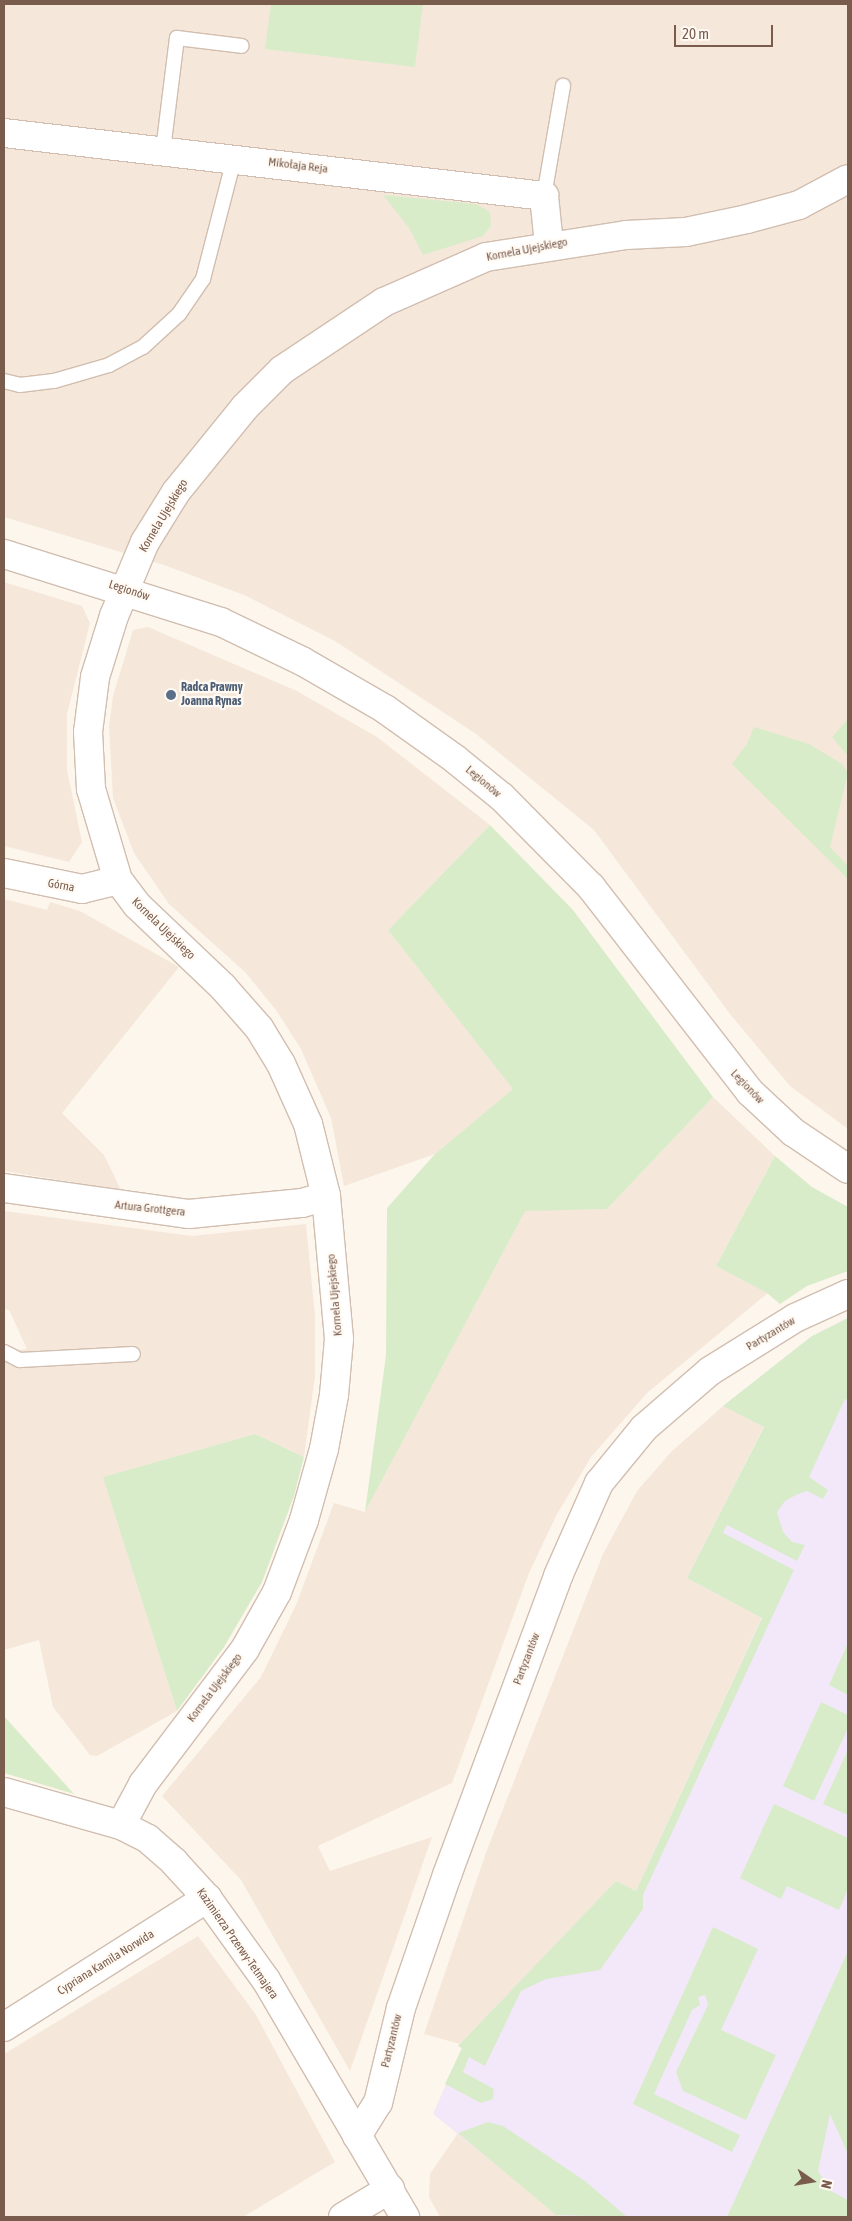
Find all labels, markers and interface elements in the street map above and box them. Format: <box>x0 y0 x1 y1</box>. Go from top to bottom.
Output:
scale bar <box>677 15 776 47</box>
text: 20 m <box>682 25 709 42</box>
street label: Mikołaja Reja <box>267 155 329 177</box>
street label: Kornela Ujejskiego <box>485 235 569 265</box>
street label: Kornela Ujejskiego <box>137 477 191 555</box>
street label: Legionów <box>107 578 151 604</box>
place label: Radca Prawny Joanna Rynas <box>181 681 243 709</box>
marker: Radca Prawny Joanna Rynas <box>165 689 177 701</box>
street label: Legionów <box>462 763 504 801</box>
street label: Górna <box>46 877 76 895</box>
street label: Kornela Ujejskiego <box>128 895 198 963</box>
street label: Legionów <box>727 1067 767 1107</box>
street label: Artura Grottgera <box>114 1198 186 1220</box>
street label: Kornela Ujejskiego <box>324 1253 346 1337</box>
street label: Partyzantów <box>744 1314 798 1354</box>
street label: Partyzantów <box>510 1631 544 1687</box>
street label: Kornela Ujejskiego <box>184 1651 246 1725</box>
street label: Kazimierza Przerwy-Tetmajera <box>193 1886 281 2002</box>
street label: Cypriana Kamila Norwida <box>55 1927 157 1999</box>
street label: Partyzantów <box>378 2013 406 2069</box>
north arrow <box>787 2156 837 2206</box>
text: N <box>818 2179 835 2190</box>

